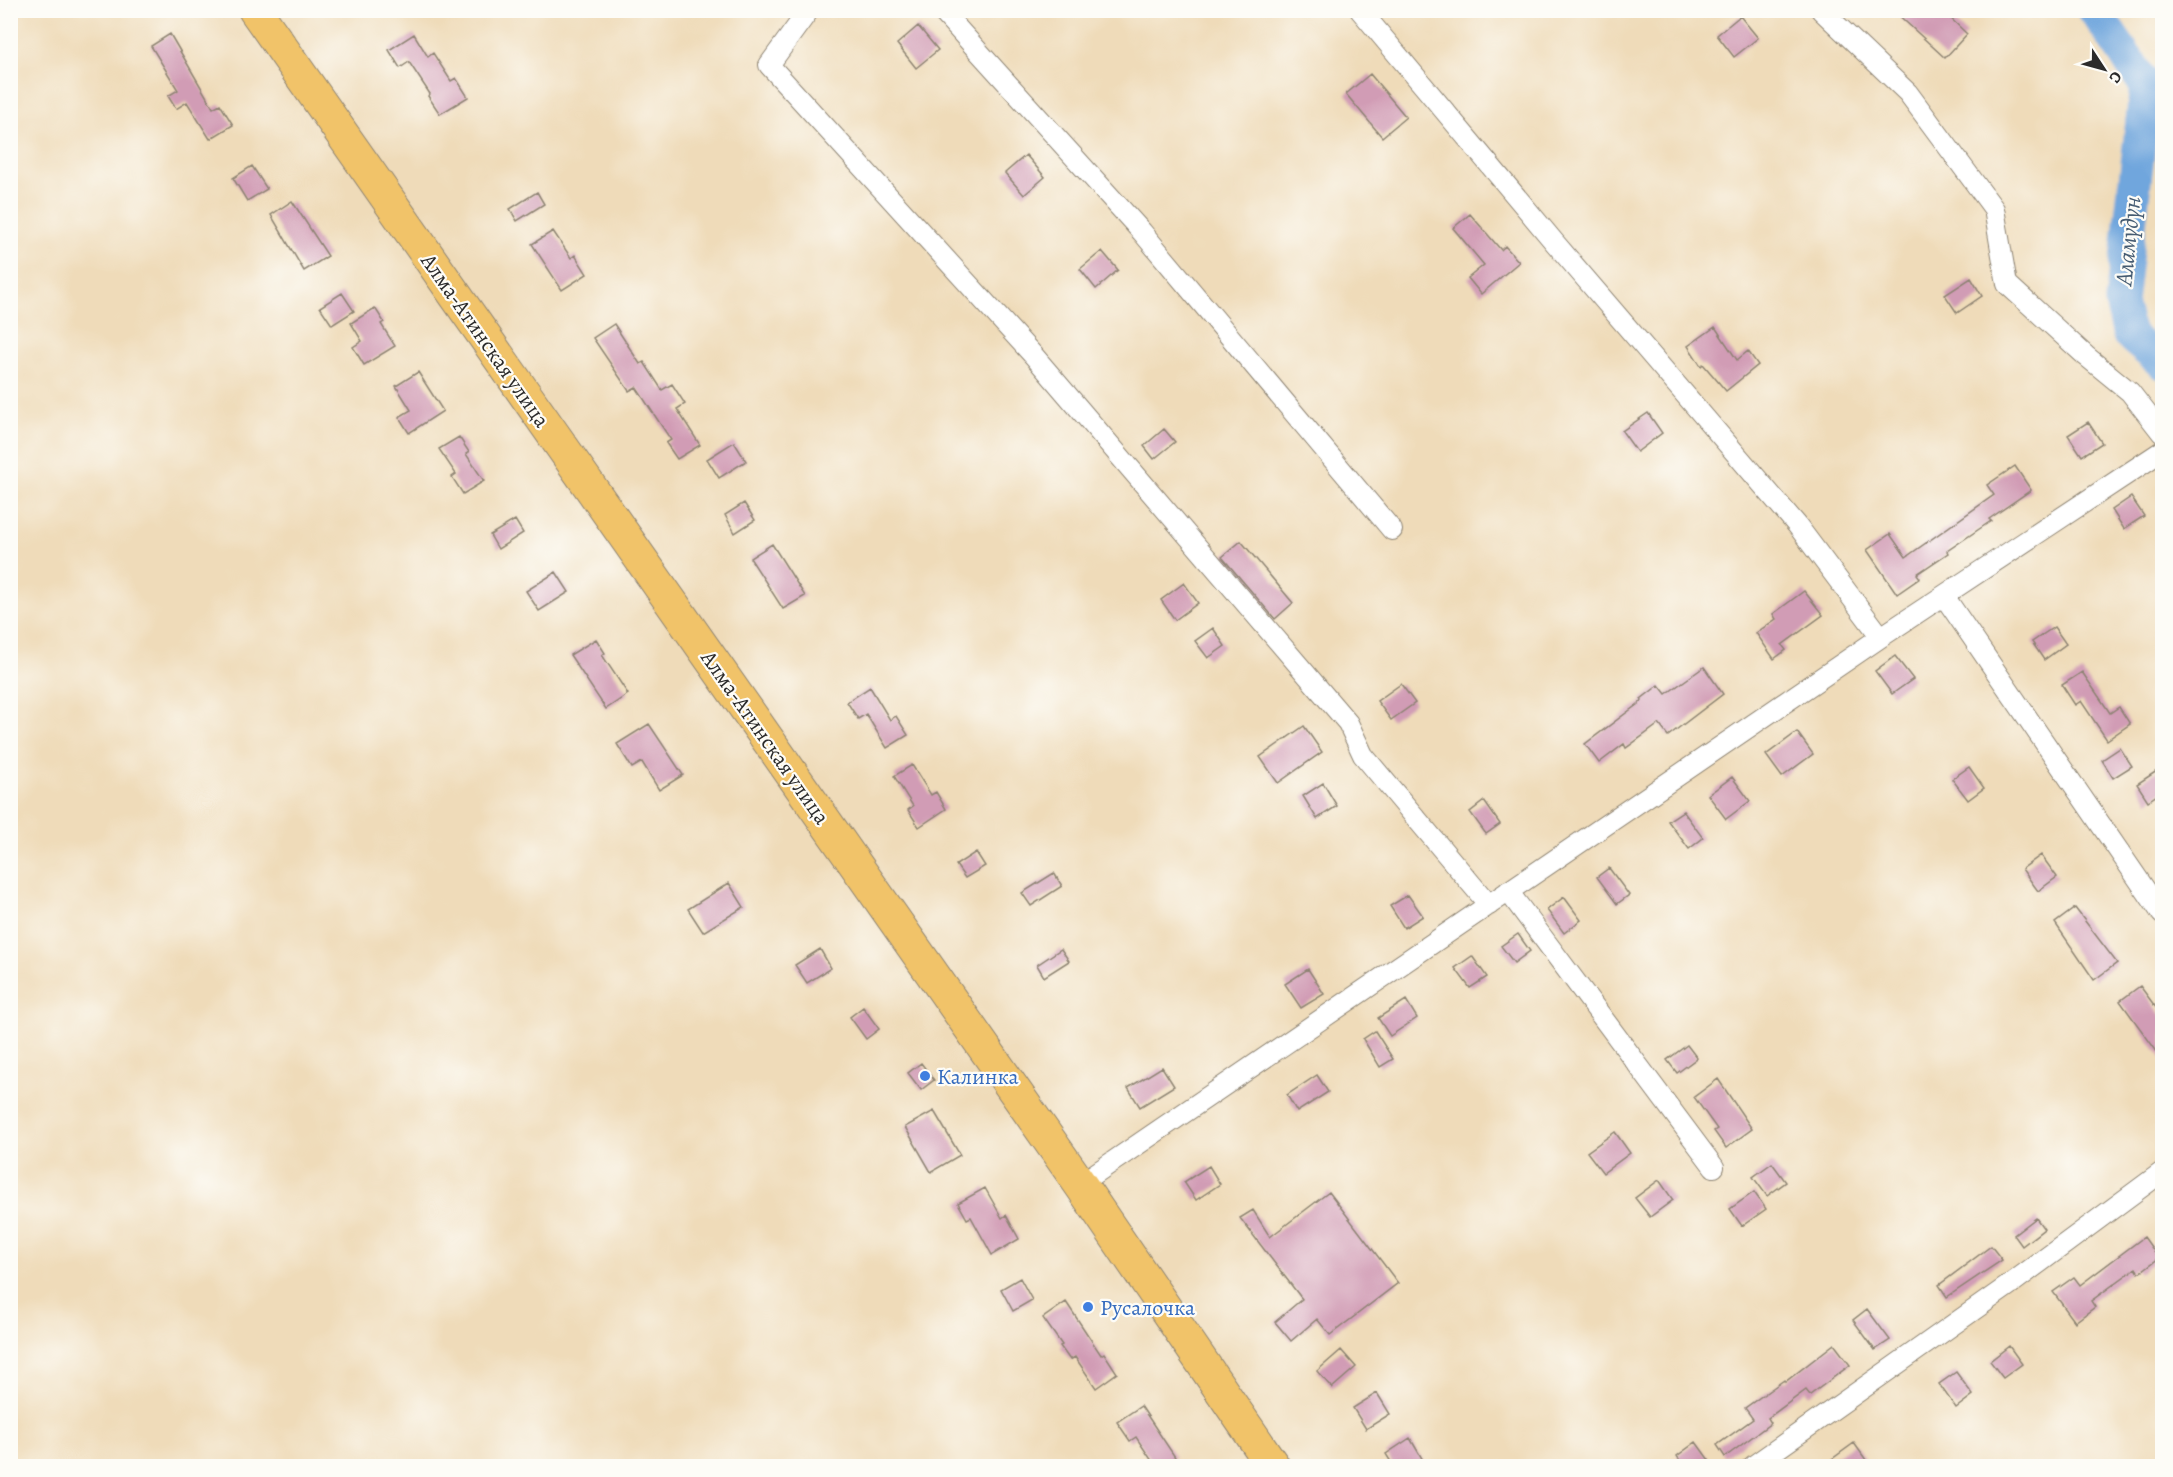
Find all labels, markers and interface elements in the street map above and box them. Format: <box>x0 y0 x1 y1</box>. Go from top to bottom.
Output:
north arrow <box>2074 39 2134 99</box>
text: С <box>2103 67 2127 88</box>
water label: Аламүдүн <box>2107 195 2149 289</box>
street label: Алма-Атинская улица <box>413 247 557 434</box>
street label: Алма-Атинская улица <box>693 644 837 831</box>
place label: Калинка <box>937 1062 1020 1092</box>
marker: Калинка <box>918 1069 932 1083</box>
place label: Русалочка <box>1100 1293 1196 1323</box>
marker: Русалочка <box>1081 1300 1095 1314</box>

